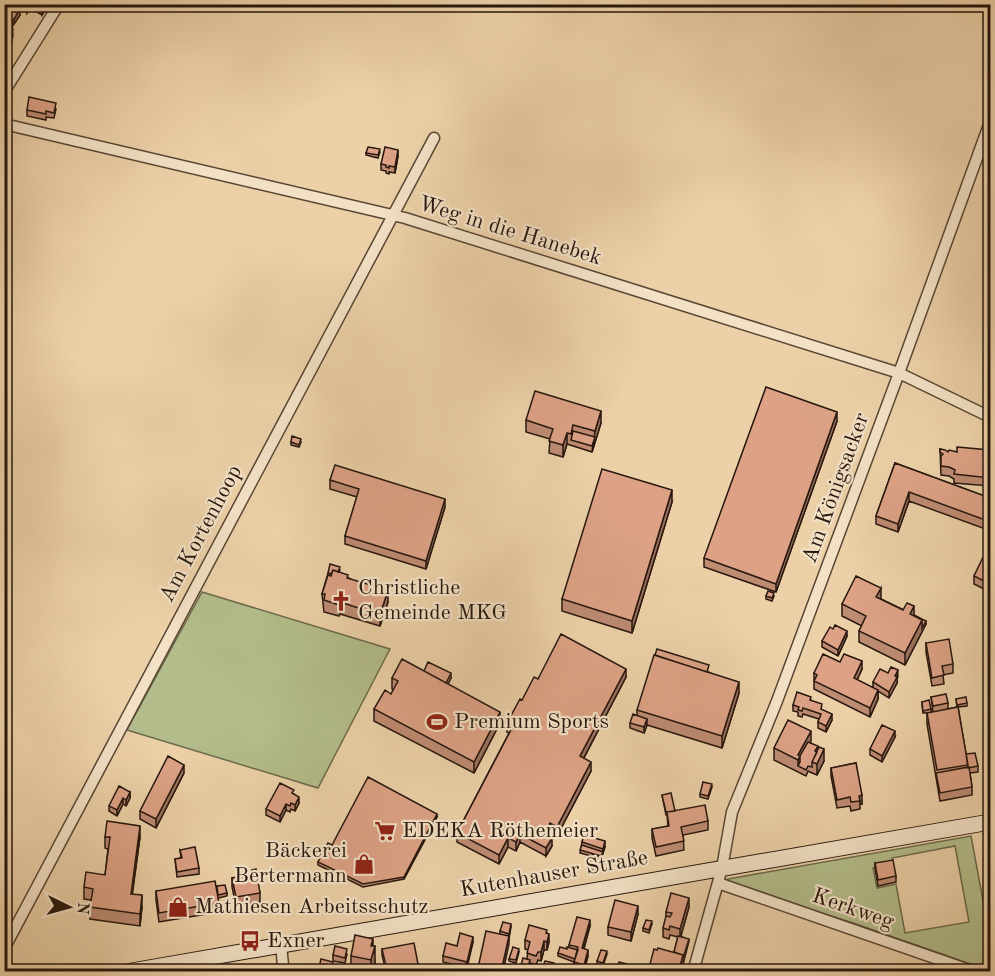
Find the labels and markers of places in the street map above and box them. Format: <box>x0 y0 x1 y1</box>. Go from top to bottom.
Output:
place label: Christliche Gemeinde MKG <box>358 577 507 624</box>
church icon: Christliche Gemeinde MKG <box>329 589 353 613</box>
sports icon: Premium Sports <box>425 710 449 734</box>
place label: Premium Sports <box>454 711 609 733</box>
supermarket icon: EDEKA Röthemeier <box>373 819 397 843</box>
place label: EDEKA Röthemeier <box>402 820 598 842</box>
place label: Bäckerei Bertermann <box>234 840 347 887</box>
shop icon: Bäckerei Bertermann <box>352 852 376 876</box>
shop icon: Mathiesen Arbeitsschutz <box>166 895 190 919</box>
place label: Mathiesen Arbeitsschutz <box>195 896 428 918</box>
bus stop icon: Exner <box>238 929 262 953</box>
place label: Exner <box>267 930 325 952</box>

